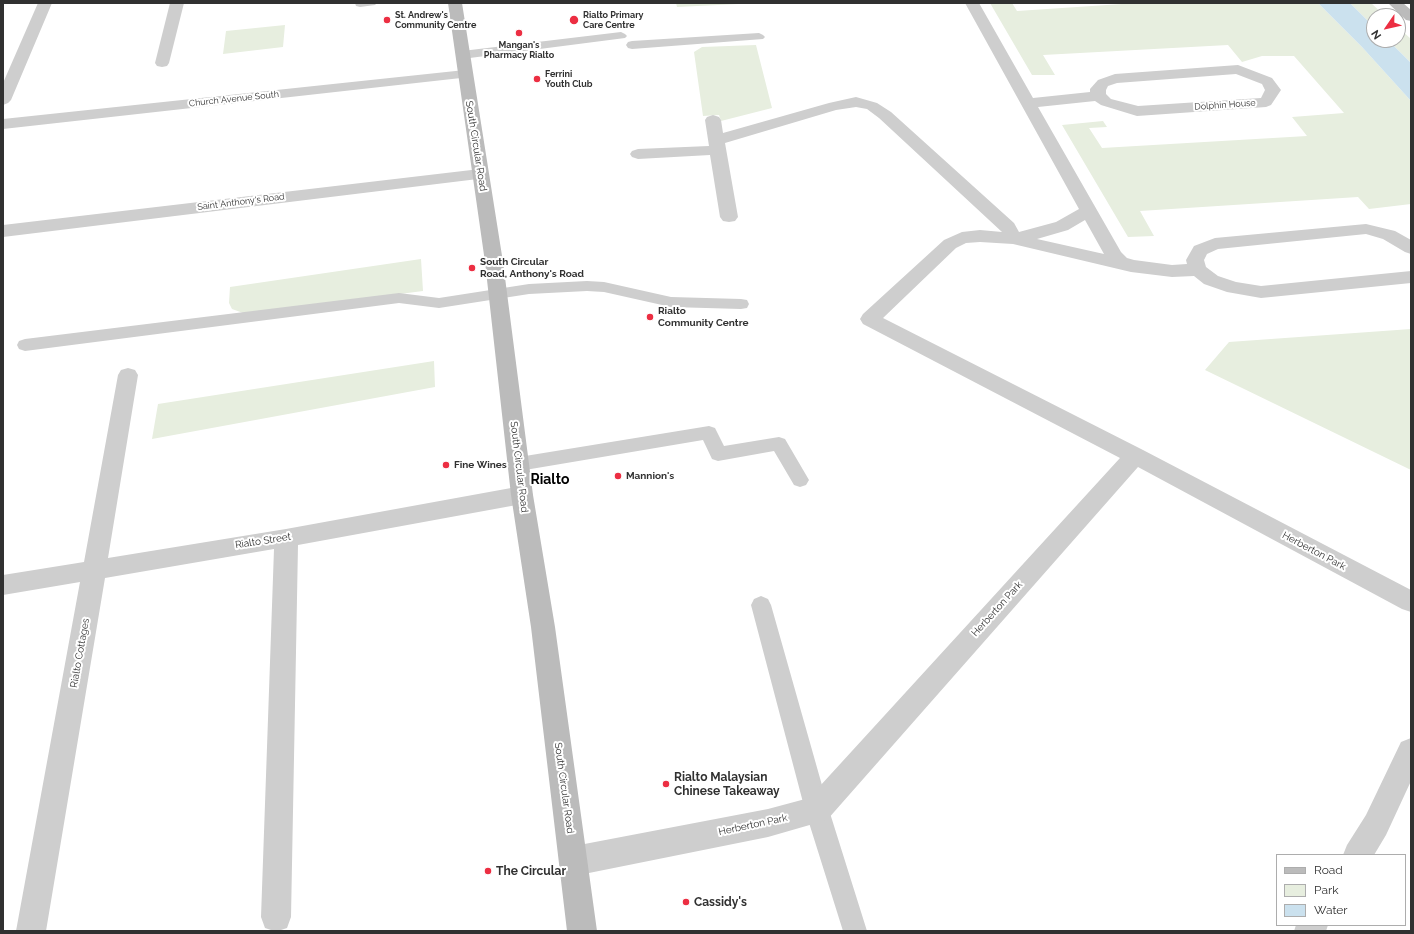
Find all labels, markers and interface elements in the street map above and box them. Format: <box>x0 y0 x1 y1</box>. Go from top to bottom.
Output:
north arrow <box>1366 8 1406 48</box>
place label: St. Andrew's Community Centre <box>395 10 476 31</box>
place label: Rialto Primary Care Centre <box>583 10 644 31</box>
marker: Rialto Primary Care Centre <box>568 14 580 26</box>
marker: St. Andrew's Community Centre <box>382 15 392 25</box>
text: N <box>1369 27 1384 42</box>
marker: Mangan's Pharmacy Rialto <box>514 28 524 38</box>
place label: Mangan's Pharmacy Rialto <box>484 40 554 61</box>
place label: Ferrini Youth Club <box>545 69 592 90</box>
marker: Ferrini Youth Club <box>532 74 542 84</box>
street label: Church Avenue South <box>188 89 280 109</box>
street label: Dolphin House <box>1194 97 1256 113</box>
street label: South Circular Road <box>463 100 489 192</box>
street label: Saint Anthony's Road <box>197 191 285 213</box>
place label: South Circular Road, Anthony's Road <box>480 256 584 280</box>
marker: South Circular Road, Anthony's Road <box>467 263 477 273</box>
place label: Rialto Community Centre <box>658 305 748 328</box>
marker: Rialto Community Centre <box>645 312 655 322</box>
street label: South Circular Road <box>507 421 531 513</box>
place label: Fine Wines <box>454 459 507 471</box>
marker: Fine Wines <box>441 460 451 470</box>
place label: Mannion's <box>626 470 674 482</box>
marker: Mannion's <box>613 471 623 481</box>
district label: Rialto <box>531 472 569 488</box>
street label: Herberton Park <box>1280 529 1348 573</box>
street label: Rialto Street <box>234 531 292 551</box>
street label: Herberton Park <box>969 579 1025 639</box>
street label: Rialto Cottages <box>68 617 92 689</box>
street label: South Circular Road <box>552 742 576 834</box>
place label: Rialto Malaysian Chinese Takeaway <box>674 770 780 798</box>
marker: Rialto Malaysian Chinese Takeaway <box>661 779 671 789</box>
street label: Herberton Park <box>717 812 789 838</box>
legend <box>1276 854 1406 926</box>
text: Road <box>1314 863 1343 877</box>
place label: The Circular <box>496 864 566 878</box>
marker: The Circular <box>483 866 493 876</box>
text: Park <box>1314 883 1339 897</box>
place label: Cassidy's <box>694 895 747 909</box>
marker: Cassidy's <box>681 897 691 907</box>
text: Water <box>1314 903 1348 917</box>

